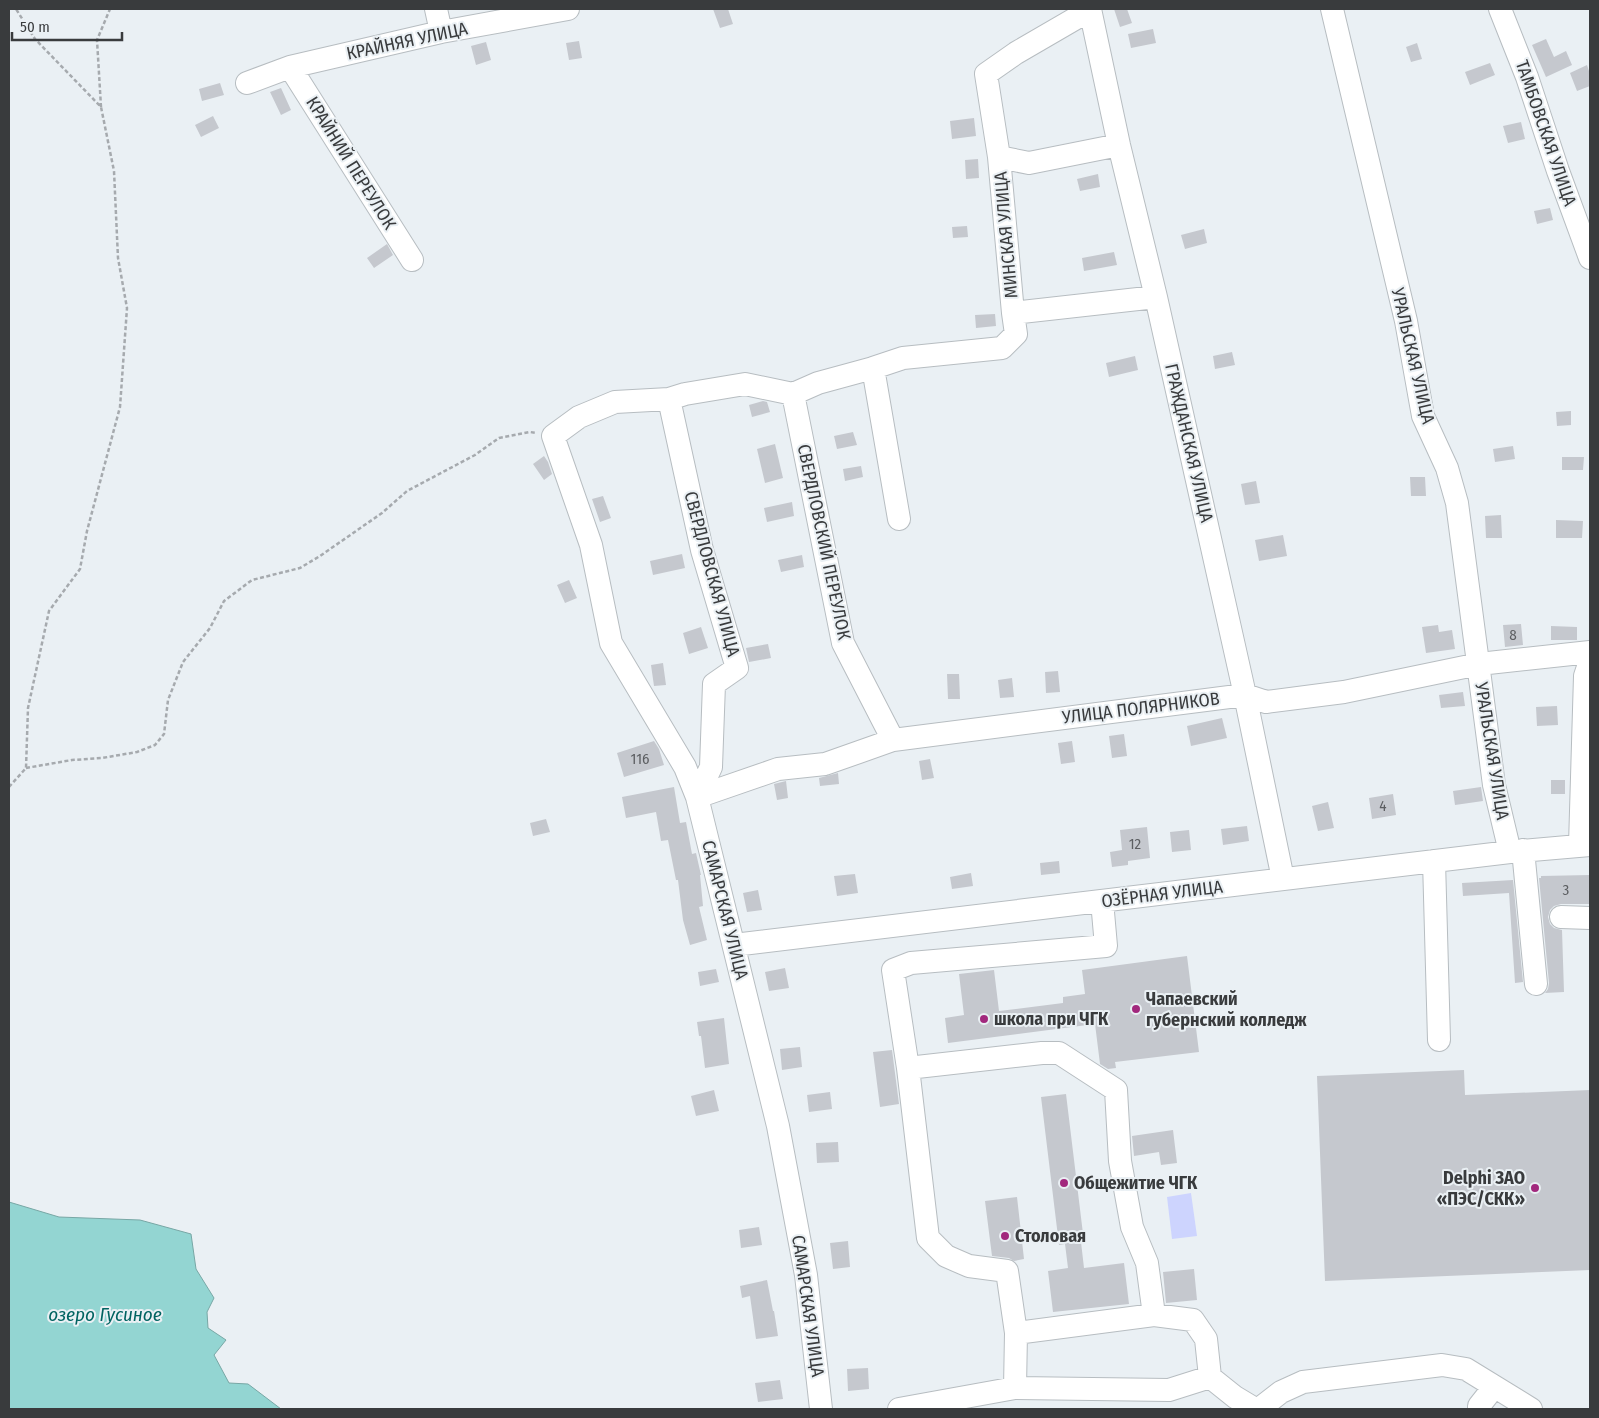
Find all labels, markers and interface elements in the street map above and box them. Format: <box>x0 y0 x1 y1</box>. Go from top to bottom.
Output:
scale bar <box>12 10 122 42</box>
street label: КРАЙНЯЯ УЛИЦА <box>344 17 470 65</box>
text: 50 m <box>20 18 50 36</box>
street label: ТАМБОВСКАЯ УЛИЦА <box>1511 57 1581 209</box>
street label: КРАЙНИЙ ПЕРЕУЛОК <box>301 93 401 234</box>
street label: МИНСКАЯ УЛИЦА <box>989 170 1022 299</box>
street label: УРАЛЬСКАЯ УЛИЦА <box>1386 285 1439 427</box>
street label: ГРАЖДАНСКАЯ УЛИЦА <box>1160 361 1218 525</box>
street label: СВЕРДЛОВСКИЙ ПЕРЕУЛОК <box>792 442 856 642</box>
street label: СВЕРДЛОВСКАЯ УЛИЦА <box>679 489 745 660</box>
house number: 8 <box>1509 626 1517 644</box>
street label: УРАЛЬСКАЯ УЛИЦА <box>1470 680 1514 822</box>
street label: УЛИЦА ПОЛЯРНИКОВ <box>1060 687 1221 729</box>
house number: 116 <box>631 750 649 768</box>
house number: 4 <box>1379 797 1387 815</box>
house number: 12 <box>1129 835 1142 853</box>
street label: САМАРСКАЯ УЛИЦА <box>697 838 753 982</box>
street label: ОЗЁРНАЯ УЛИЦА <box>1100 876 1224 912</box>
house number: 3 <box>1563 881 1570 899</box>
place label: Чапаевский губернский колледж <box>1146 988 1307 1031</box>
marker: Чапаевский губернский колледж <box>1130 1003 1142 1015</box>
place label: школа при ЧГК <box>994 1008 1109 1030</box>
marker: школа при ЧГК <box>978 1013 990 1025</box>
place label: Delphi ЗАО «ПЭС/СКК» <box>1437 1167 1525 1210</box>
place label: Общежитие ЧГК <box>1074 1172 1198 1194</box>
marker: Общежитие ЧГК <box>1058 1177 1070 1189</box>
marker: Delphi ЗАО «ПЭС/СКК» <box>1529 1182 1541 1194</box>
place label: Столовая <box>1015 1225 1086 1247</box>
marker: Столовая <box>999 1230 1011 1242</box>
street label: САМАРСКАЯ УЛИЦА <box>787 1234 829 1379</box>
water label: озеро Гусиное <box>48 1303 162 1326</box>

